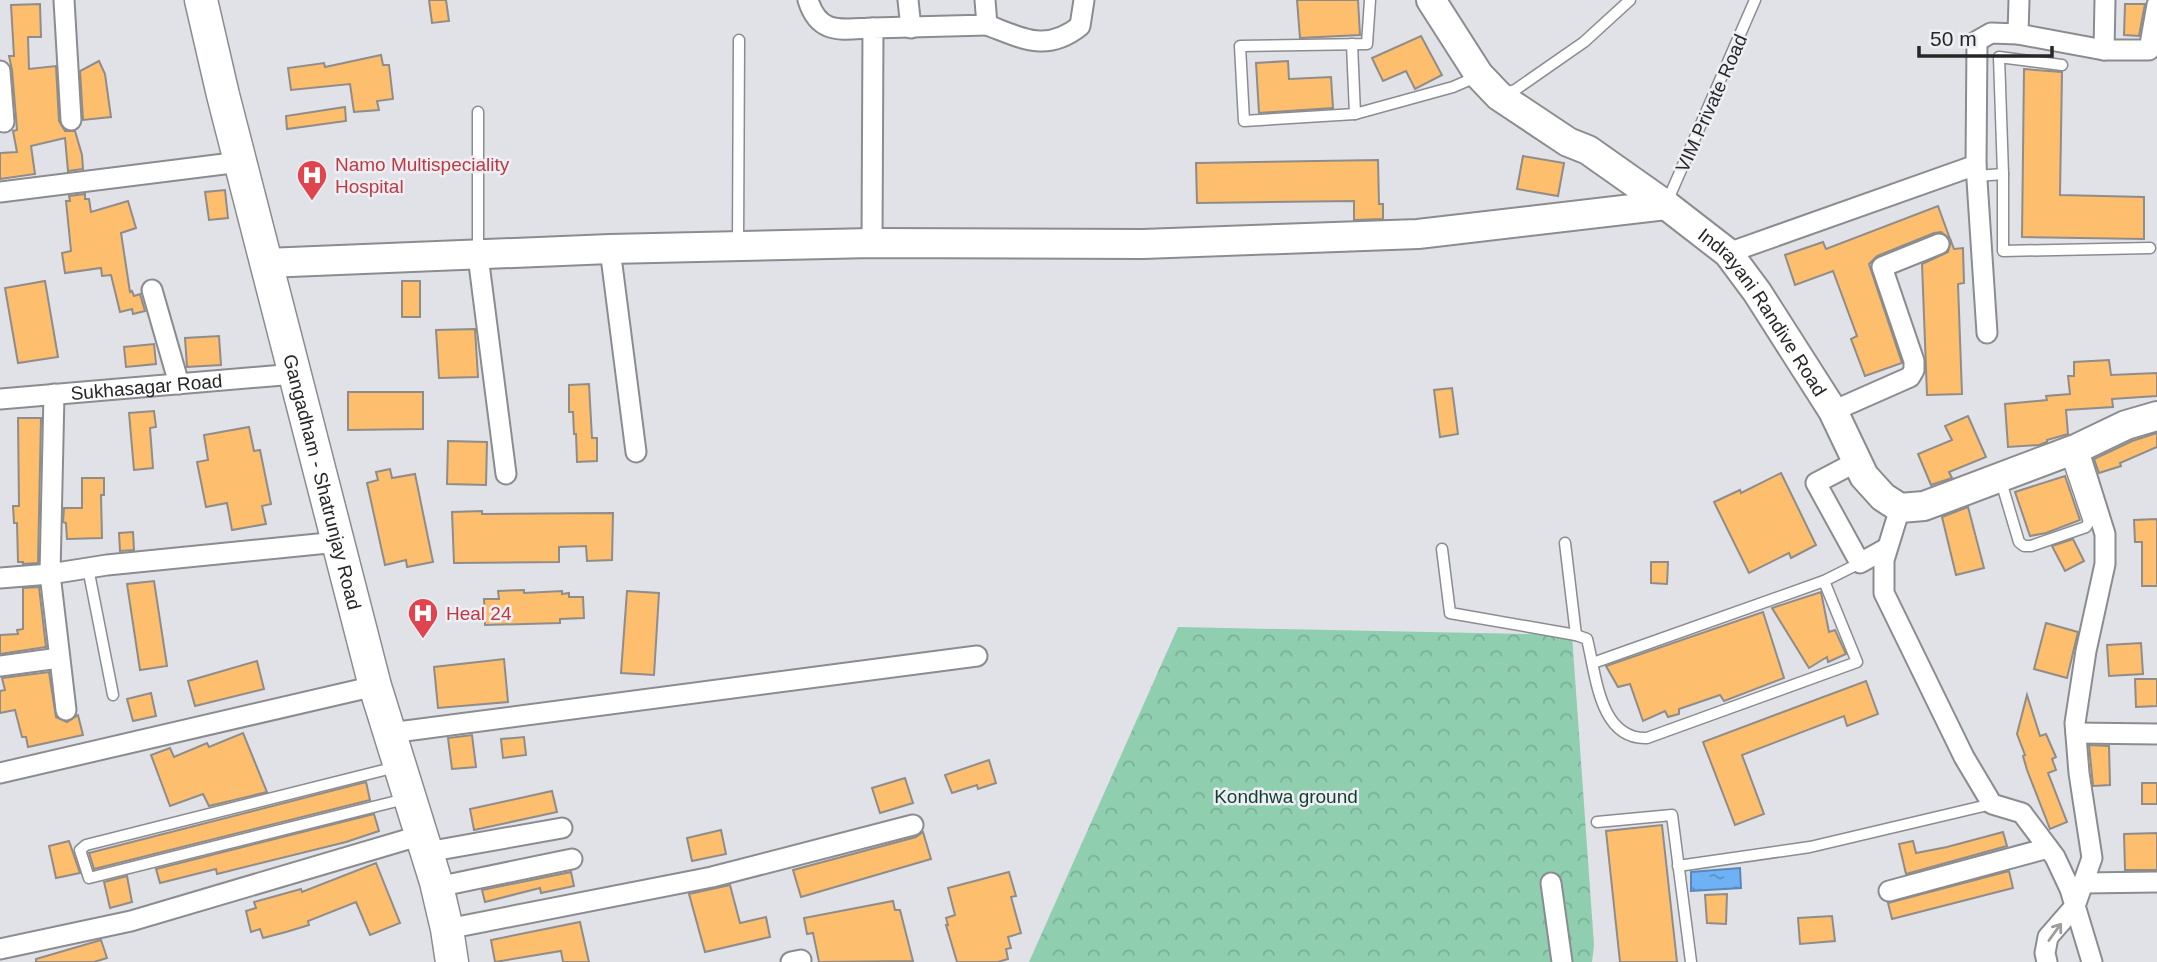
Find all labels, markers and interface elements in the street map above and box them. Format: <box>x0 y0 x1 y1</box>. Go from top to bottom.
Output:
scale bar <box>1919 14 2052 58</box>
text: 50 m <box>1930 27 1977 50</box>
street label: VIM Private Road <box>1672 31 1751 175</box>
place label: Namo Multispeciality Hospital <box>335 154 510 197</box>
hospital icon: Namo Multispeciality Hospital <box>295 158 329 202</box>
street label: Indrayani Randive Road <box>1694 224 1831 400</box>
street label: Gangadham - Shatrunjay Road <box>279 352 365 612</box>
street label: Sukhasagar Road <box>70 370 223 404</box>
hospital icon: Heal 24 <box>406 596 440 640</box>
place label: Heal 24 <box>446 603 512 624</box>
park label: Kondhwa ground <box>1214 786 1358 807</box>
one-way arrow <box>2047 923 2062 942</box>

